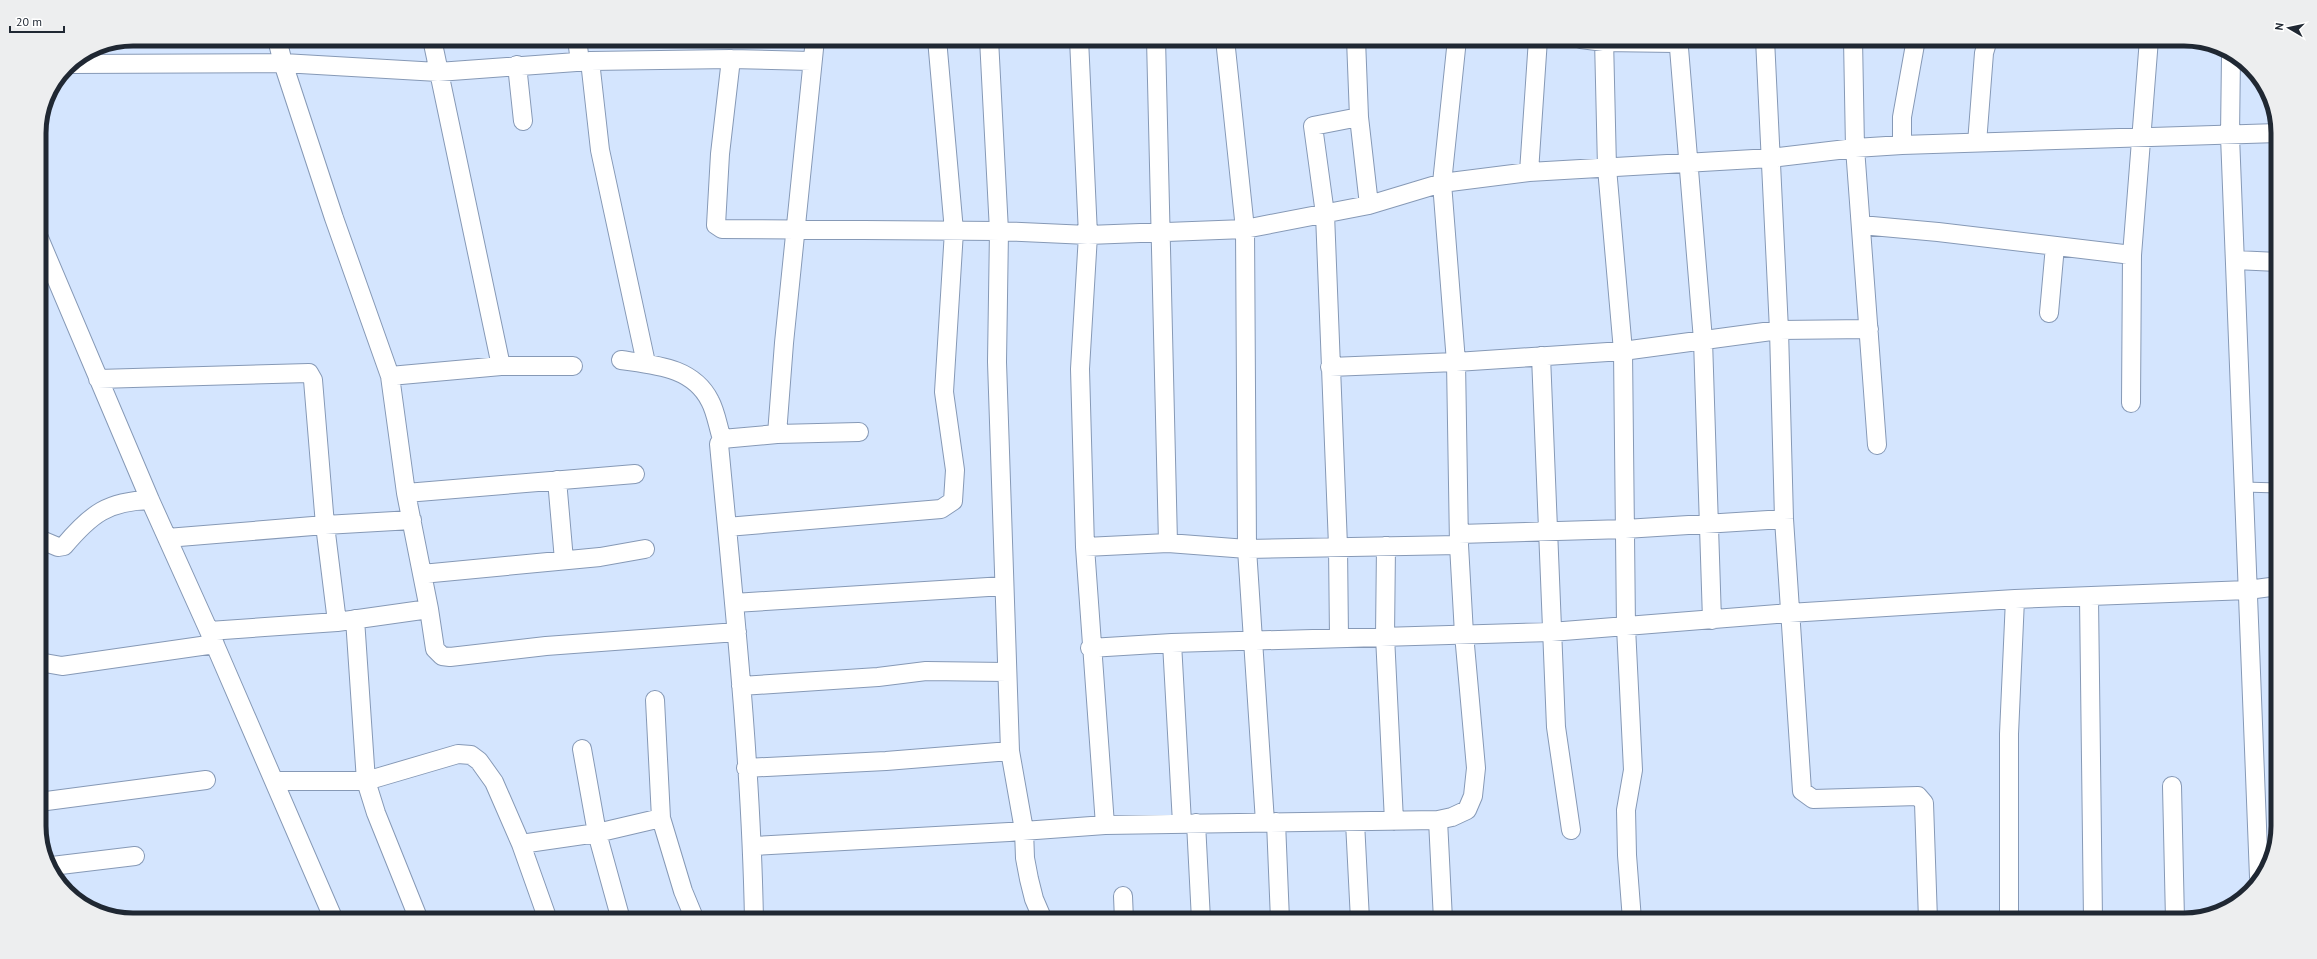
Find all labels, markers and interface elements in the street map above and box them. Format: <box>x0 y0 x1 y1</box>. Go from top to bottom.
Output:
scale bar <box>10 8 64 34</box>
north arrow <box>2269 8 2309 48</box>
text: 20 m <box>16 14 42 29</box>
text: N <box>2272 22 2287 31</box>

